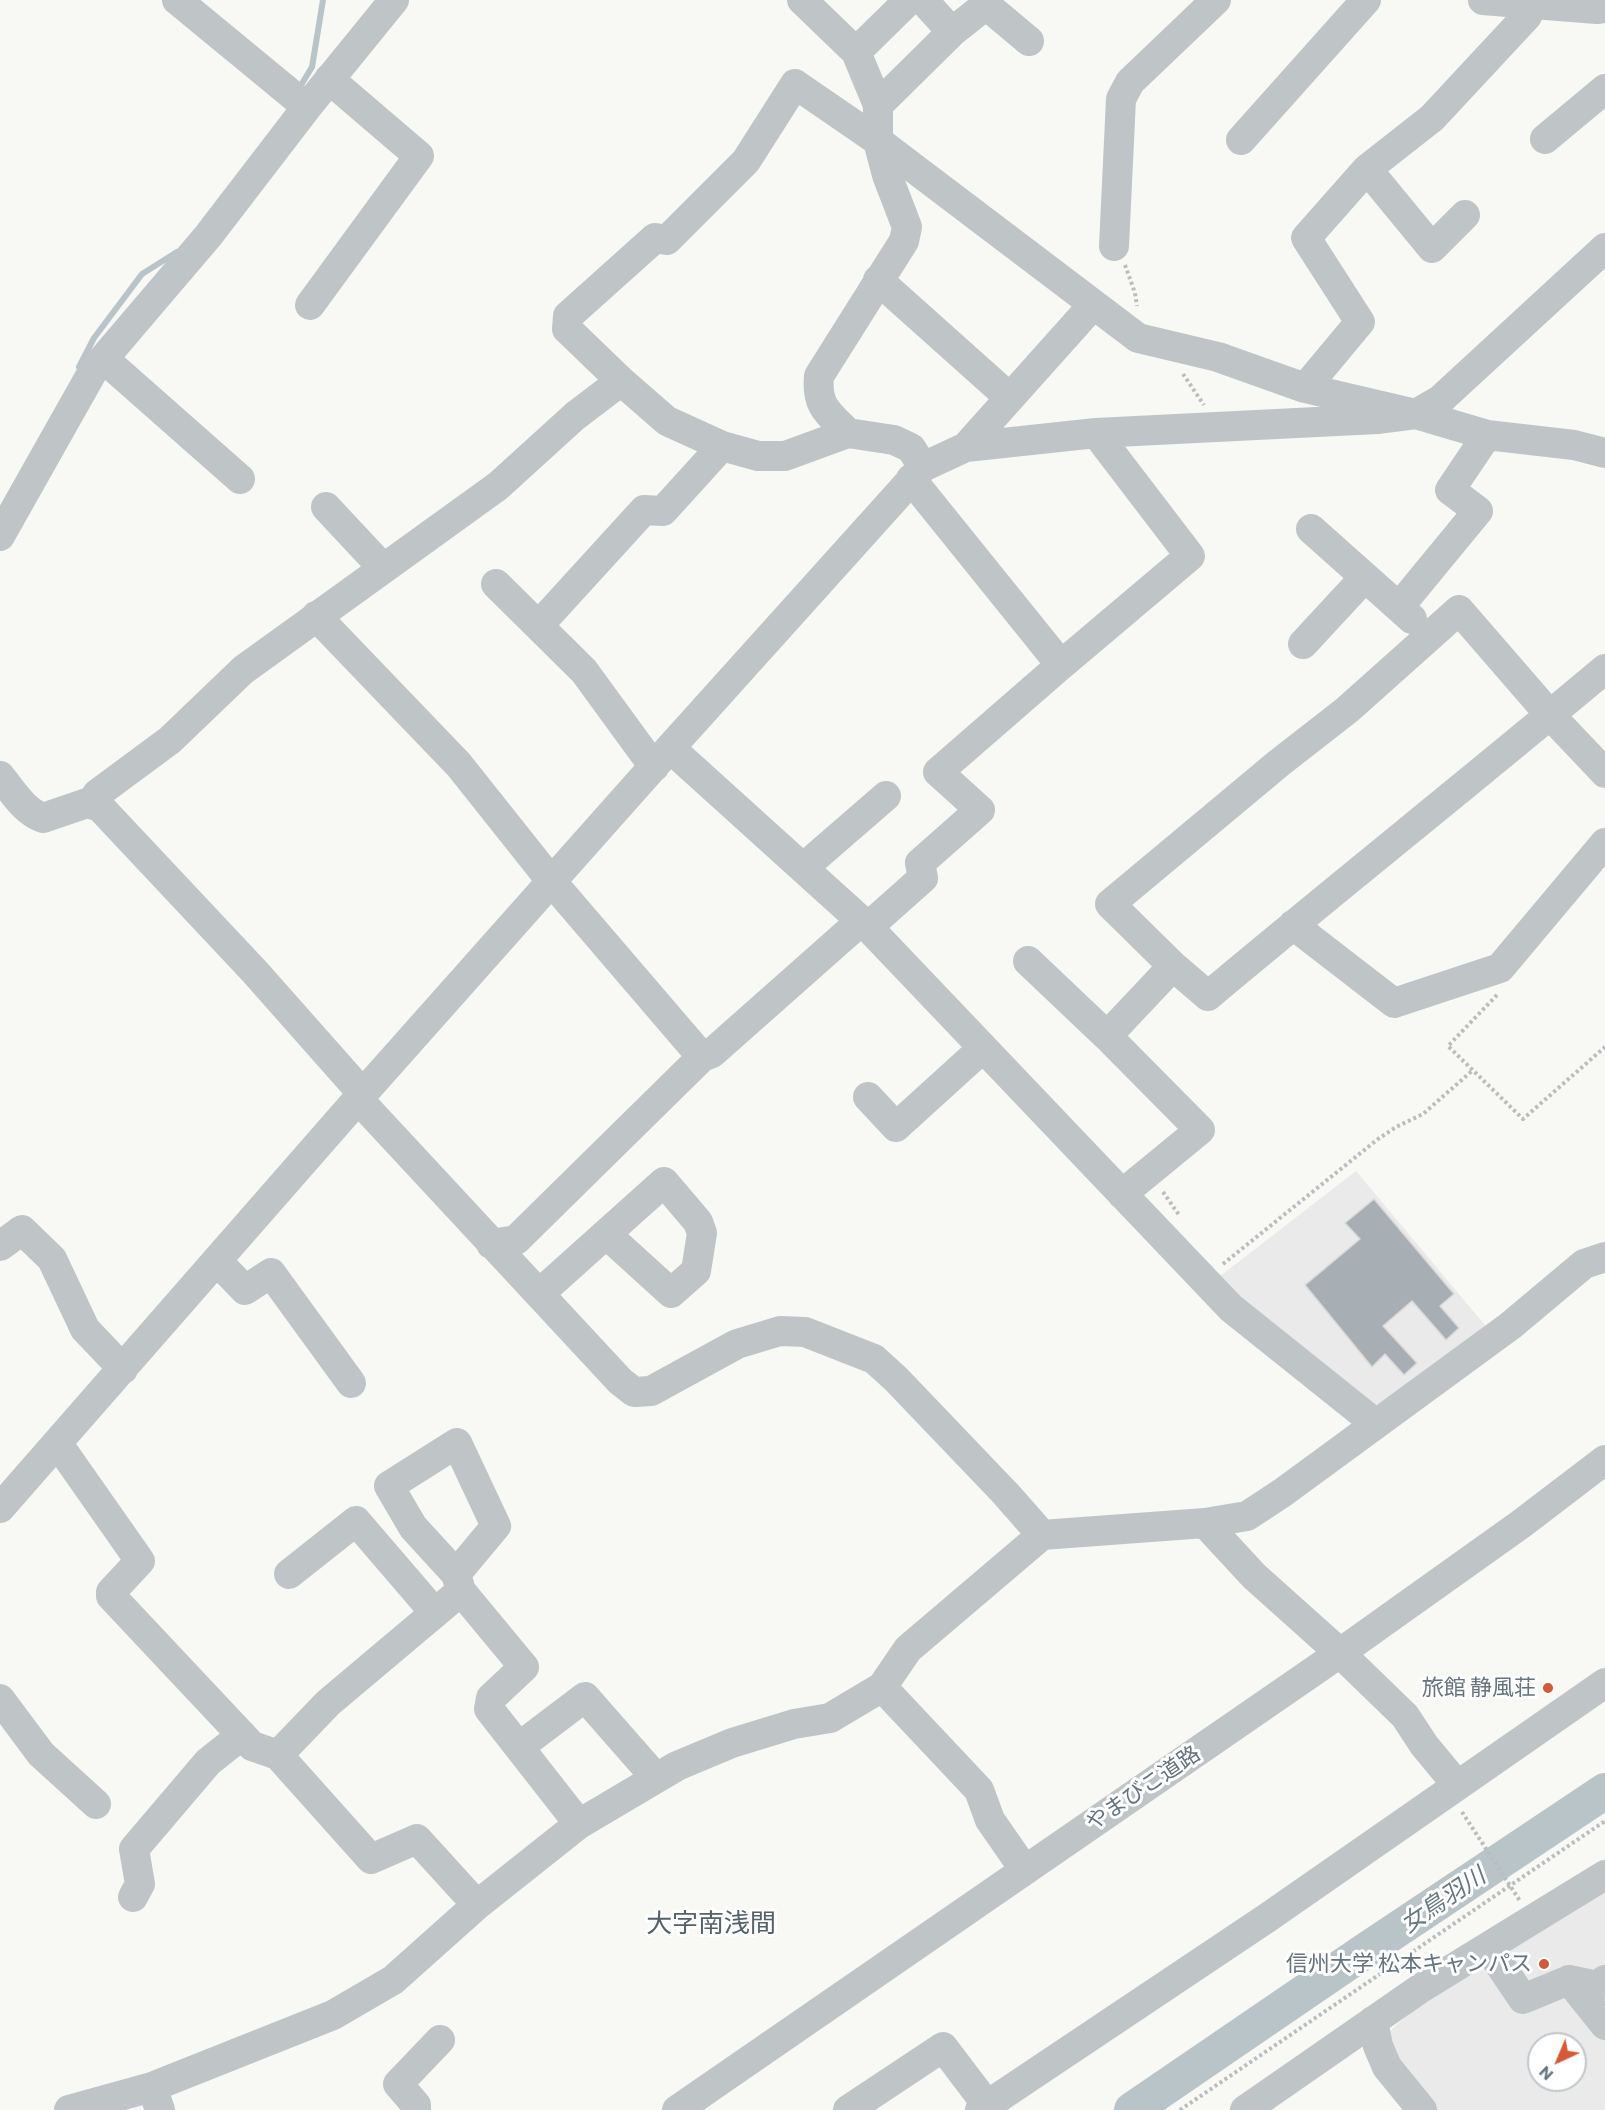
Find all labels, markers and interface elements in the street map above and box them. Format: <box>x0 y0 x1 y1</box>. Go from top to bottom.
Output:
place label: 旅館 静風荘 <box>1422 1675 1536 1701</box>
marker: 旅館 静風荘 <box>1541 1681 1555 1695</box>
street label: やまびこ道路 <box>1081 1740 1205 1836</box>
water label: 女鳥羽川 <box>1395 1861 1491 1939</box>
district label: 大字南浅間 <box>646 1907 776 1939</box>
place label: 信州大学 松本キャンパス <box>1286 1951 1532 1977</box>
marker: 信州大学 松本キャンパス <box>1537 1957 1551 1971</box>
north arrow <box>1527 2032 1587 2092</box>
text: N <box>1535 2063 1556 2085</box>

